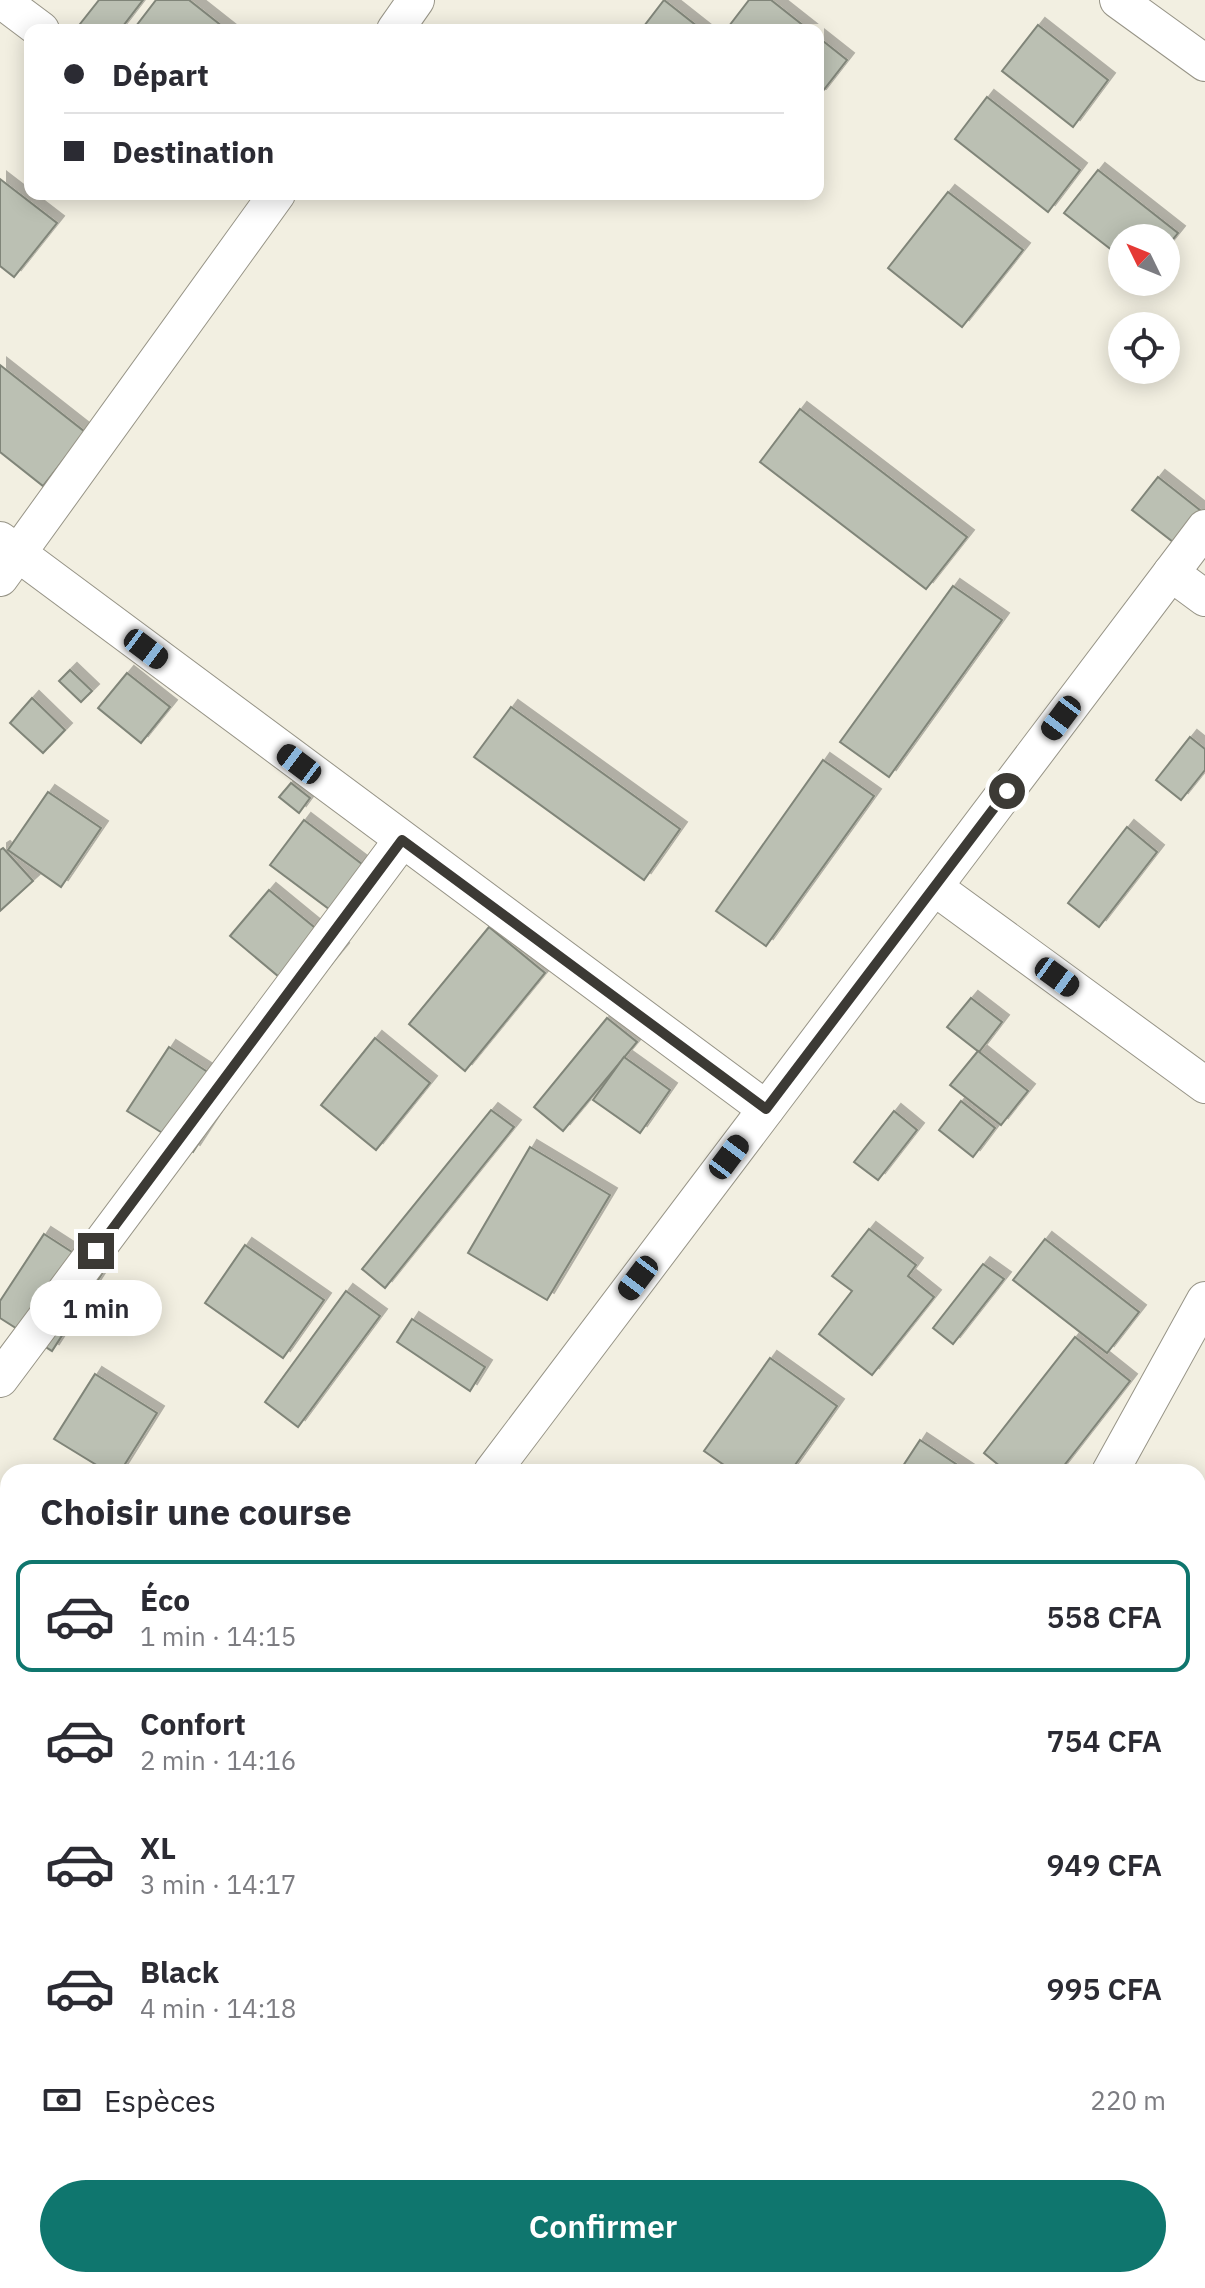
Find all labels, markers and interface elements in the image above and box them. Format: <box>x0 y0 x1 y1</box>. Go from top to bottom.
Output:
text: Départ <box>112 55 209 94</box>
text: Destination <box>112 132 274 171</box>
north arrow <box>1108 224 1180 296</box>
map controls <box>1108 224 1180 384</box>
button: locate <box>1108 312 1180 384</box>
car <box>120 625 172 673</box>
car <box>1037 692 1085 744</box>
car <box>273 740 325 788</box>
route start <box>989 773 1025 809</box>
car <box>1031 953 1083 1001</box>
car <box>705 1131 753 1183</box>
route end <box>78 1233 114 1269</box>
car <box>614 1252 662 1304</box>
callout: 1 min <box>30 1279 162 1335</box>
text: 1 min <box>62 1291 130 1325</box>
text: Choisir une course <box>40 1488 352 1535</box>
icon: car <box>44 1580 116 1652</box>
text: Éco <box>140 1580 190 1619</box>
text: 558 CFA <box>1046 1597 1162 1636</box>
text: 1 min · 14:15 <box>140 1619 296 1653</box>
icon: car <box>44 1704 116 1776</box>
text: Confort <box>140 1704 246 1743</box>
text: 754 CFA <box>1046 1721 1162 1760</box>
text: 2 min · 14:16 <box>140 1743 296 1777</box>
icon: car <box>44 1828 116 1900</box>
text: XL <box>140 1828 176 1867</box>
text: 949 CFA <box>1046 1845 1162 1884</box>
text: 3 min · 14:17 <box>140 1867 296 1901</box>
icon: car <box>44 1952 116 2024</box>
text: Black <box>140 1952 219 1991</box>
text: 995 CFA <box>1046 1969 1162 2008</box>
text: 4 min · 14:18 <box>140 1991 296 2025</box>
icon: cash <box>40 2078 84 2122</box>
text: Espèces <box>104 2081 216 2120</box>
text: 220 m <box>1090 2083 1166 2117</box>
button: Confirmer <box>40 2180 1166 2272</box>

